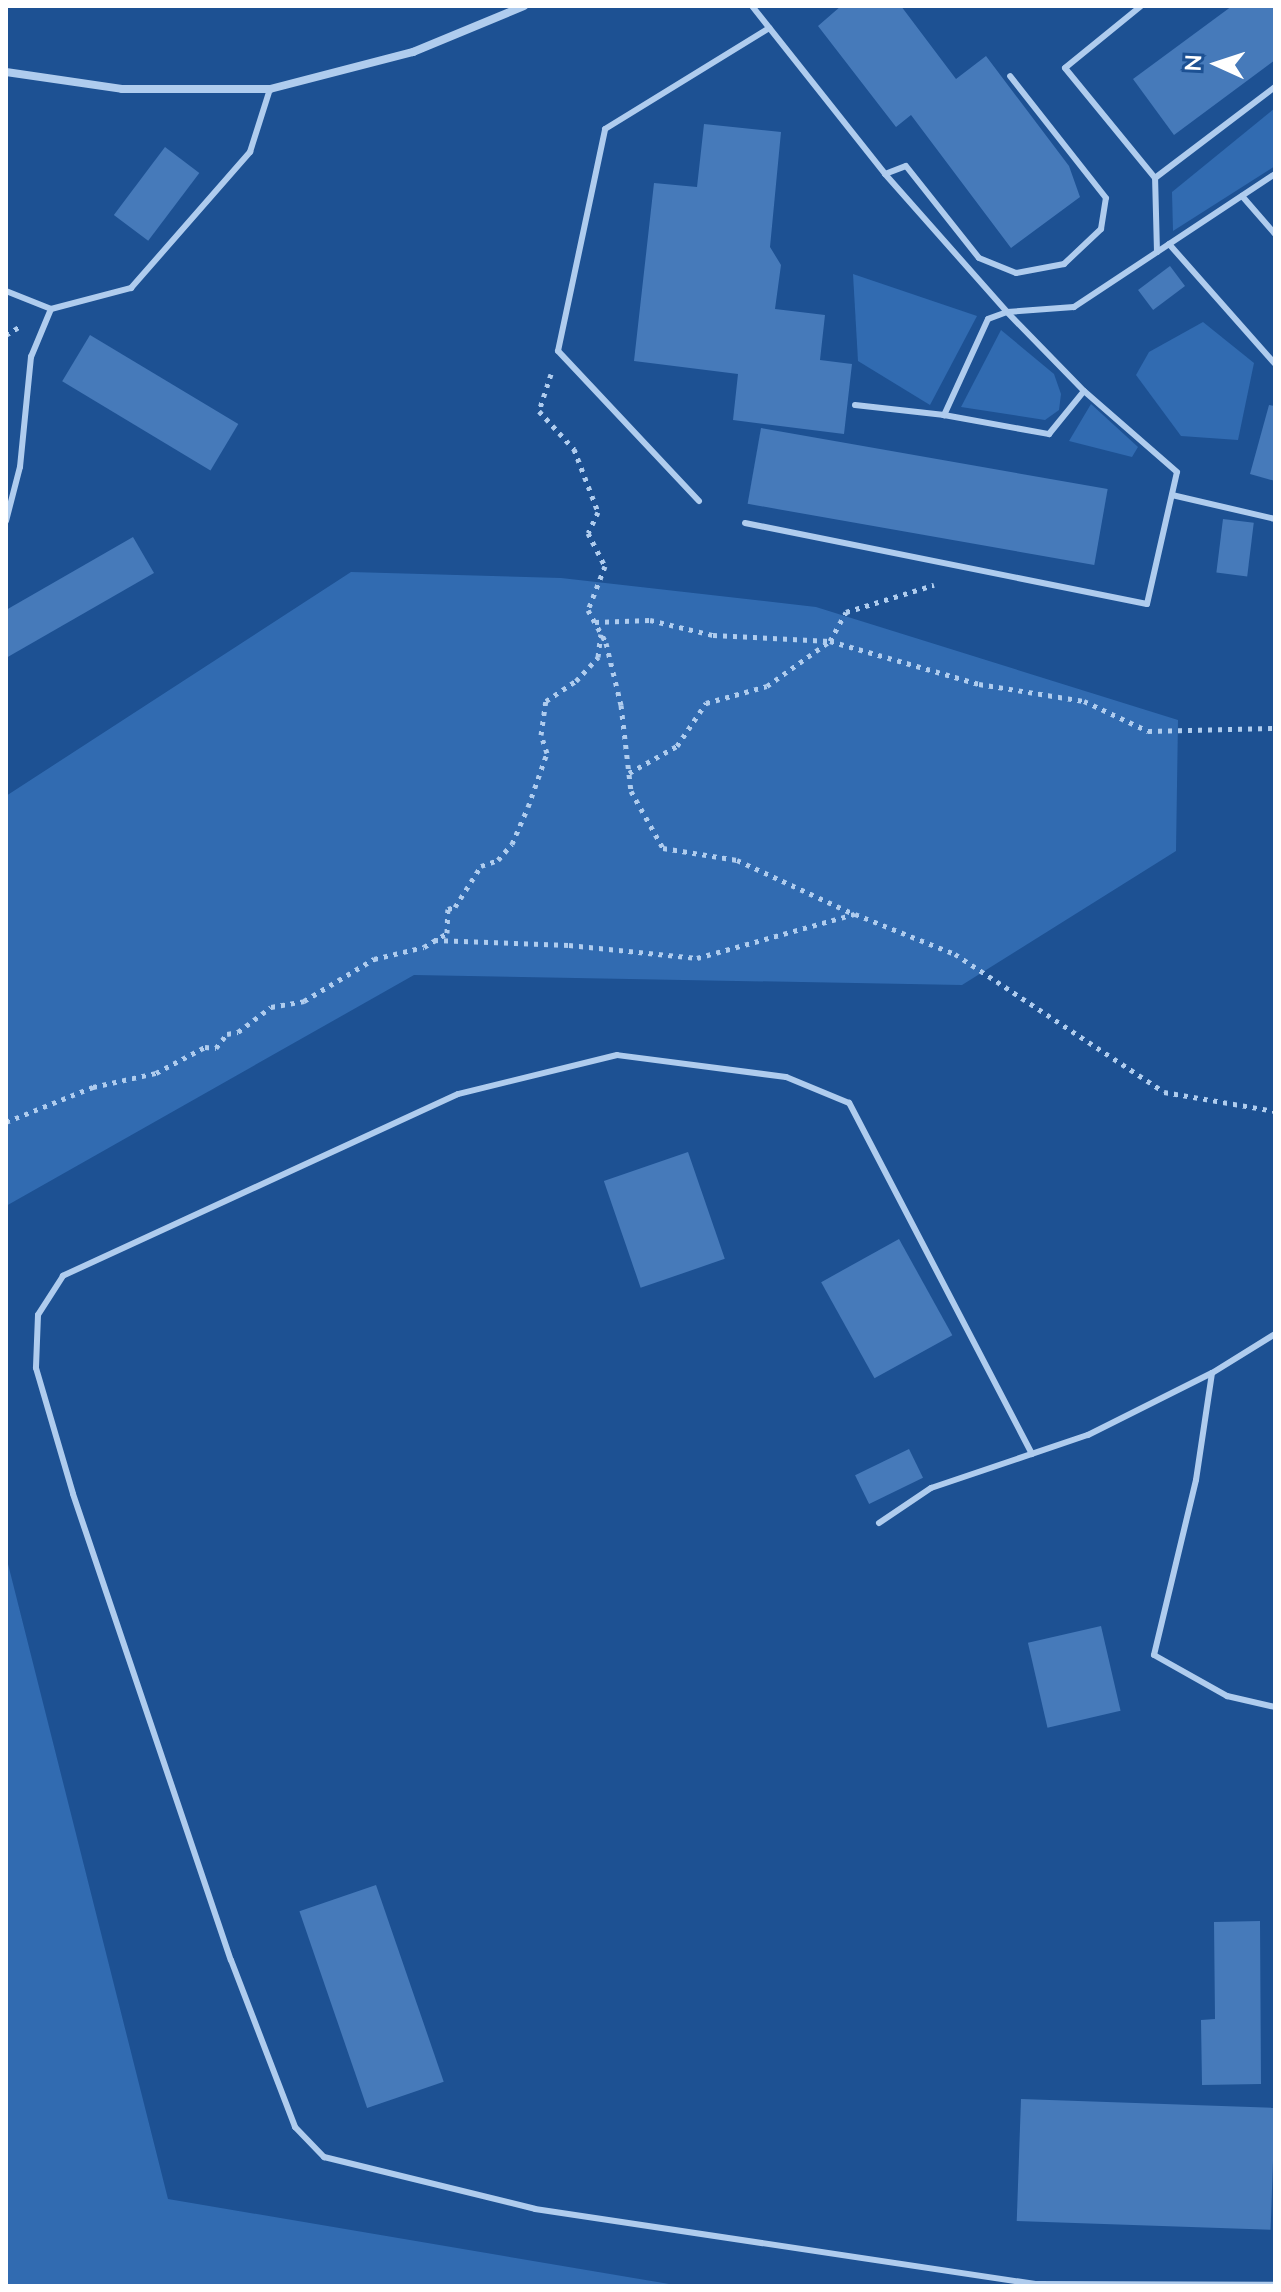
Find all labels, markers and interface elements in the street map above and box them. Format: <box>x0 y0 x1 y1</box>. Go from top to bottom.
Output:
north arrow <box>1177 24 1257 104</box>
text: N <box>1179 54 1206 72</box>

